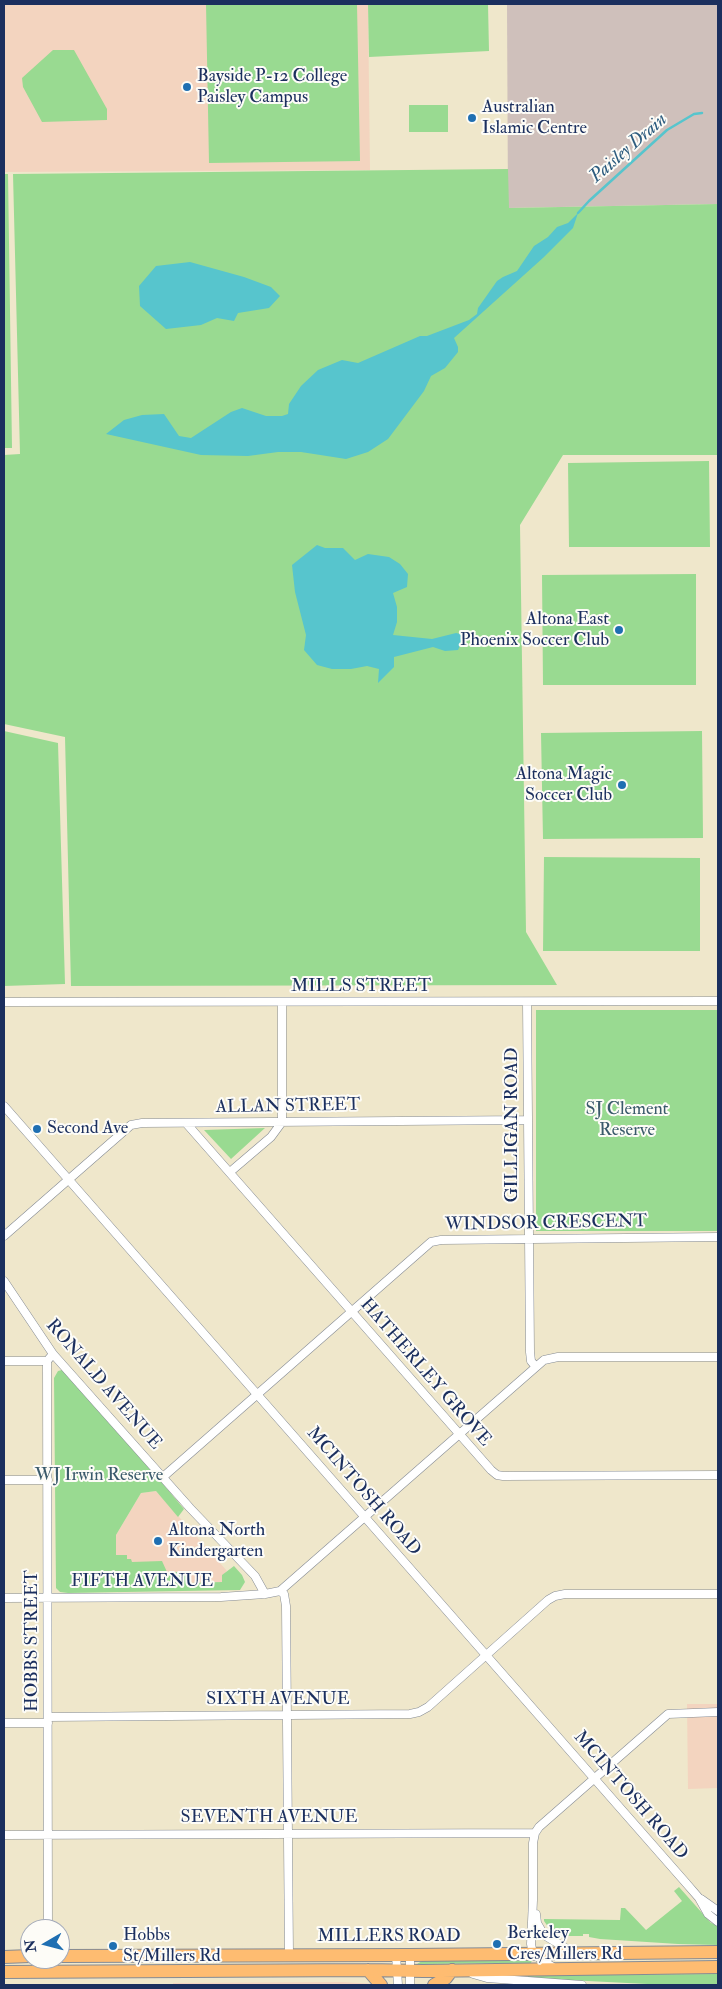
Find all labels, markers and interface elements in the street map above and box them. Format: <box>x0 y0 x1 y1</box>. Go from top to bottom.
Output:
place label: Bayside P-12 College Paisley Campus <box>197 66 347 108</box>
marker: Bayside P-12 College Paisley Campus <box>181 81 193 93</box>
place label: Australian Islamic Centre <box>482 97 587 140</box>
water label: Paisley Drain <box>586 109 672 189</box>
marker: Australian Islamic Centre <box>466 112 478 124</box>
place label: Altona East Phoenix Soccer Club <box>460 609 609 652</box>
marker: Altona East Phoenix Soccer Club <box>613 624 625 636</box>
place label: Altona Magic Soccer Club <box>516 764 612 806</box>
marker: Altona Magic Soccer Club <box>616 779 628 791</box>
street label: MILLS STREET <box>291 976 431 998</box>
street label: GILLIGAN ROAD <box>502 1047 524 1203</box>
street label: ALLAN STREET <box>215 1095 361 1119</box>
park label: SJ Clement Reserve <box>586 1099 668 1142</box>
place label: Second Ave <box>47 1118 128 1140</box>
marker: Second Ave <box>31 1123 43 1135</box>
street label: WINDSOR CRESCENT <box>445 1211 647 1237</box>
street label: HATHERLEY GROVE <box>355 1295 495 1451</box>
street label: RONALD AVENUE <box>40 1315 166 1455</box>
street label: MCINTOSH ROAD <box>301 1423 425 1561</box>
park label: WJ Irwin Reserve <box>35 1465 163 1487</box>
place label: Altona North Kindergarten <box>168 1520 265 1562</box>
marker: Altona North Kindergarten <box>152 1535 164 1547</box>
street label: HOBBS STREET <box>22 1570 44 1712</box>
street label: FIFTH AVENUE <box>71 1571 213 1593</box>
street label: SIXTH AVENUE <box>206 1689 350 1711</box>
street label: MCINTOSH ROAD <box>568 1727 692 1865</box>
street label: SEVENTH AVENUE <box>181 1807 357 1829</box>
north arrow <box>20 1919 70 1969</box>
place label: Berkeley Cres/Millers Rd <box>507 1923 622 1966</box>
place label: Hobbs St/Millers Rd <box>123 1925 221 1968</box>
street label: MILLERS ROAD <box>317 1926 461 1948</box>
marker: Berkeley Cres/Millers Rd <box>491 1938 503 1950</box>
text: N <box>21 1939 40 1953</box>
marker: Hobbs St/Millers Rd <box>107 1940 119 1952</box>

